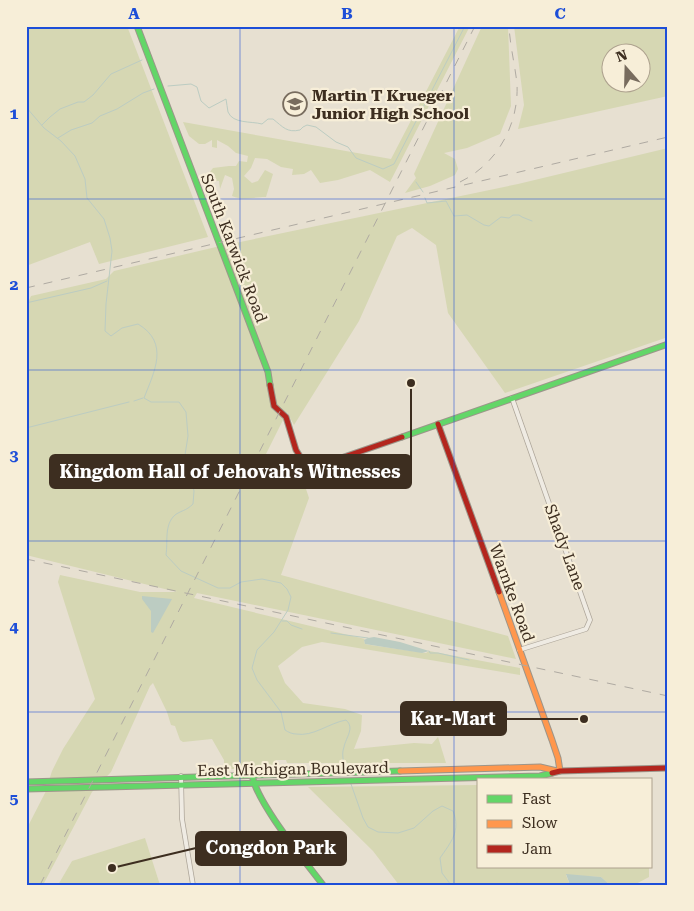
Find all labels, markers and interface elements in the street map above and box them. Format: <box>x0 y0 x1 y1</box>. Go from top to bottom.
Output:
text: A <box>128 4 140 23</box>
text: B <box>341 4 353 23</box>
text: C <box>554 4 566 23</box>
north arrow <box>602 42 652 92</box>
text: N <box>614 46 630 65</box>
place label: Martin T Krueger Junior High School <box>312 86 470 123</box>
school or university icon: Martin T Krueger Junior High School <box>282 91 308 117</box>
text: 1 <box>10 104 19 123</box>
street label: South Karwick Road <box>197 171 271 325</box>
text: 2 <box>10 275 19 294</box>
text: 3 <box>10 446 19 465</box>
callout: Kingdom Hall of Jehovah's Witnesses <box>50 455 411 488</box>
text: Kingdom Hall of Jehovah's Witnesses <box>60 461 400 482</box>
street label: Shady Lane <box>541 501 589 593</box>
street label: Warnke Road <box>486 541 538 645</box>
text: 4 <box>10 617 19 636</box>
callout: Kar-Mart <box>401 702 506 735</box>
text: Kar-Mart <box>410 708 496 729</box>
street label: East Michigan Boulevard <box>197 758 389 780</box>
legend <box>477 778 652 868</box>
text: 5 <box>10 789 19 808</box>
text: Fast <box>522 790 552 808</box>
text: Slow <box>522 814 558 832</box>
callout: Congdon Park <box>196 832 346 865</box>
text: Congdon Park <box>206 837 337 858</box>
text: Jam <box>522 840 552 858</box>

